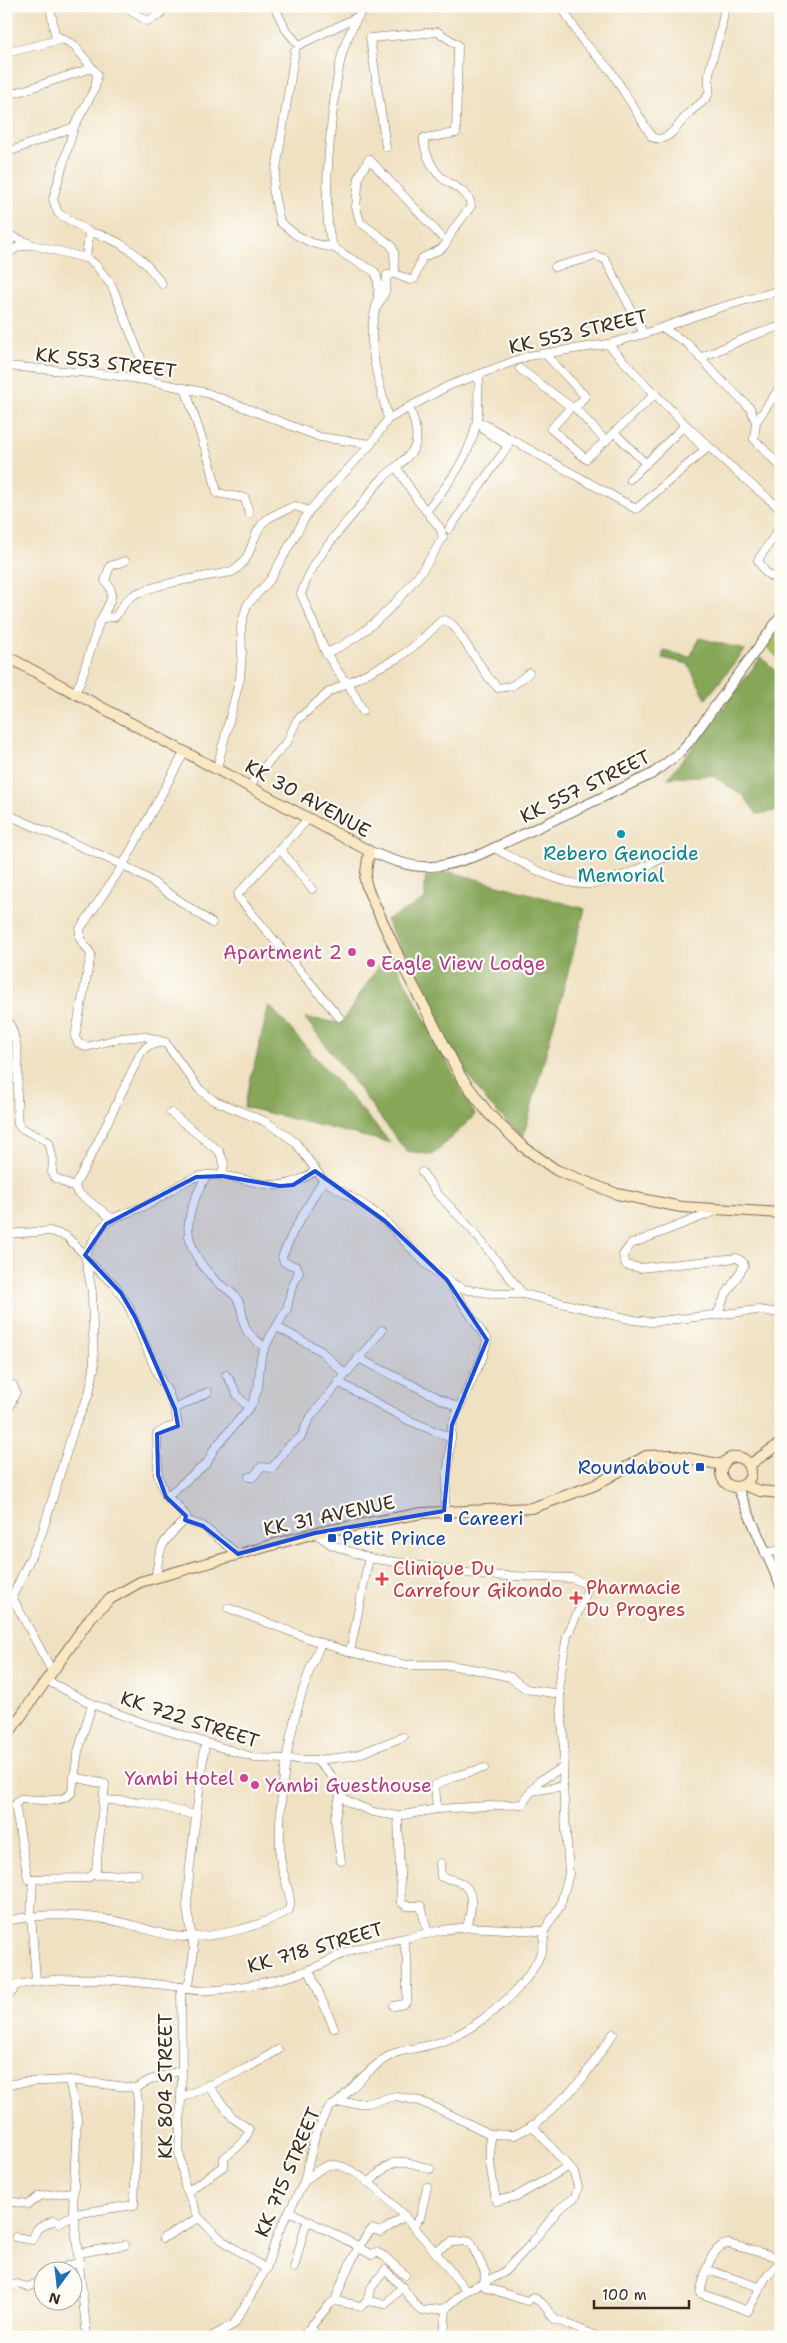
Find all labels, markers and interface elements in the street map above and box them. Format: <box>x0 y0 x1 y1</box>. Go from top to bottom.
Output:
street label: KK 553 STREET <box>506 303 650 360</box>
street label: KK 553 STREET <box>34 341 178 384</box>
street label: KK 557 STREET <box>516 744 655 829</box>
street label: KK 30 AVENUE <box>241 754 375 843</box>
marker: Rebero Genocide Memorial <box>615 828 627 840</box>
place label: Rebero Genocide Memorial <box>543 841 699 888</box>
place label: Apartment 2 <box>223 940 342 965</box>
marker: Apartment 2 <box>346 946 358 958</box>
place label: Eagle View Lodge <box>381 951 545 976</box>
marker: Eagle View Lodge <box>365 957 377 969</box>
place label: Roundabout <box>578 1455 690 1480</box>
marker: Roundabout <box>694 1461 706 1473</box>
street label: KK 31 AVENUE <box>261 1489 397 1542</box>
place label: Careeri <box>458 1506 524 1531</box>
marker: Careeri <box>442 1512 454 1524</box>
place label: Petit Prince <box>342 1526 446 1551</box>
marker: Petit Prince <box>326 1532 338 1544</box>
place label: Clinique Du Carrefour Gikondo <box>393 1556 563 1603</box>
marker: Clinique Du Carrefour Gikondo <box>375 1572 389 1586</box>
place label: Pharmacie Du Progres <box>586 1575 685 1622</box>
marker: Pharmacie Du Progres <box>570 1592 582 1604</box>
street label: KK 722 STREET <box>117 1685 263 1754</box>
place label: Yambi Hotel <box>124 1766 234 1791</box>
marker: Yambi Hotel <box>238 1772 250 1784</box>
place label: Yambi Guesthouse <box>265 1773 432 1798</box>
marker: Yambi Guesthouse <box>249 1779 261 1791</box>
street label: KK 718 STREET <box>244 1916 386 1979</box>
street label: KK 804 STREET <box>153 2013 178 2159</box>
street label: KK 715 STREET <box>249 2103 326 2241</box>
north arrow <box>32 2260 82 2310</box>
scale bar <box>594 2278 690 2310</box>
text: 100 m <box>602 2285 647 2305</box>
text: N <box>47 2288 62 2309</box>

